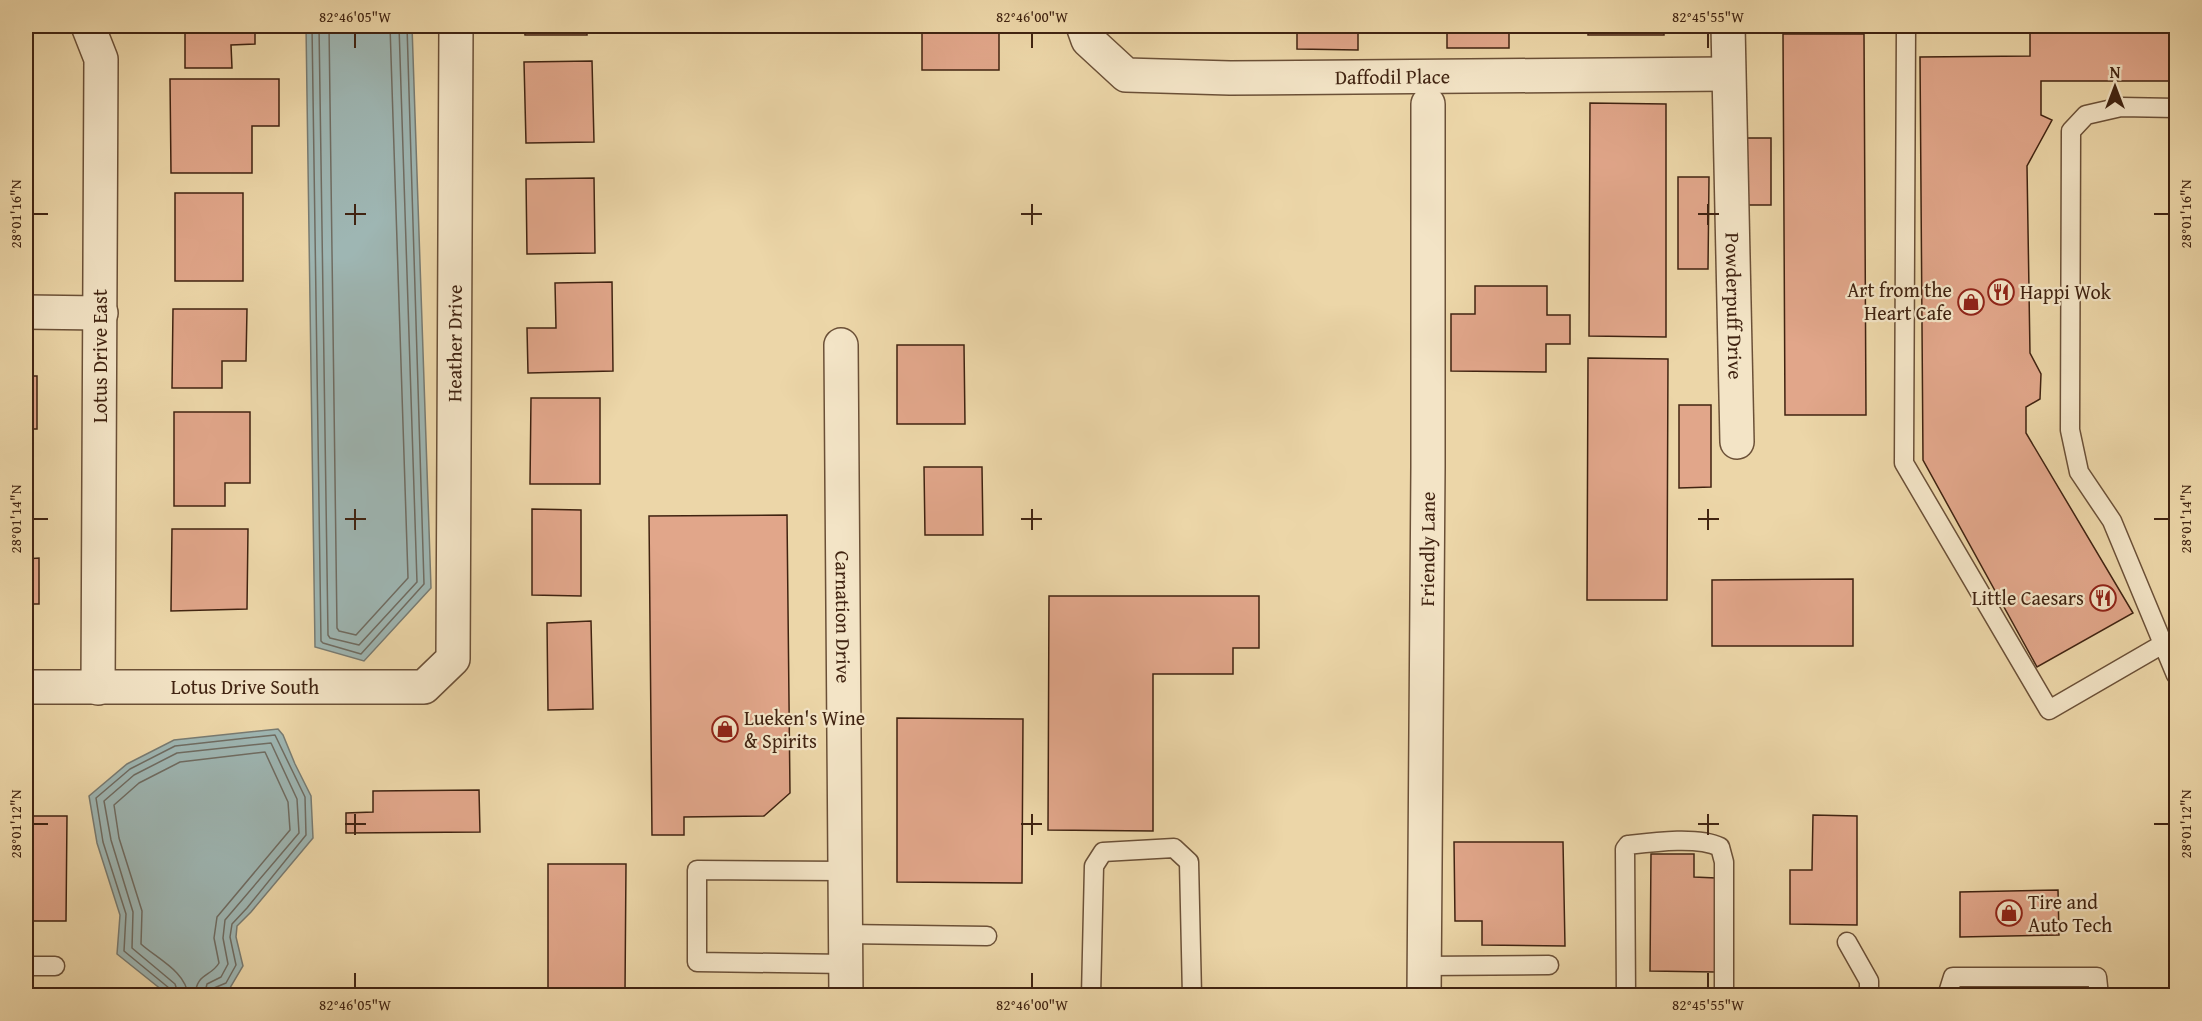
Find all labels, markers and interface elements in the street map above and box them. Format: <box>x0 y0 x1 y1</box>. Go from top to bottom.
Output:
text: 82°46'05"W <box>319 6 391 27</box>
text: 82°46'00"W <box>996 6 1068 27</box>
text: 82°45'55"W <box>1672 6 1744 27</box>
north arrow <box>2085 57 2145 117</box>
text: N <box>2110 60 2121 84</box>
street label: Daffodil Place <box>1335 61 1450 91</box>
text: 28°01'16"N <box>5 179 26 248</box>
text: 28°01'16"N <box>2175 179 2196 248</box>
street label: Powderpuff Drive <box>1718 232 1751 380</box>
place label: Art from the Heart Cafe <box>1847 275 1952 327</box>
restaurant icon: Happi Wok <box>1986 277 2016 307</box>
place label: Happi Wok <box>2020 277 2112 306</box>
street label: Heather Drive <box>439 285 469 402</box>
shop icon: Art from the Heart Cafe <box>1956 287 1986 317</box>
street label: Lotus Drive East <box>85 289 114 423</box>
text: 28°01'14"N <box>5 484 26 553</box>
text: 28°01'14"N <box>2175 484 2196 553</box>
street label: Friendly Lane <box>1412 492 1442 607</box>
street label: Carnation Drive <box>829 551 859 683</box>
place label: Little Caesars <box>1972 583 2084 612</box>
restaurant icon: Little Caesars <box>2088 583 2118 613</box>
street label: Lotus Drive South <box>171 672 319 701</box>
place label: Lueken's Wine & Spirits <box>744 703 865 755</box>
shop icon: Lueken's Wine & Spirits <box>710 714 740 744</box>
text: 28°01'12"N <box>5 789 26 858</box>
text: 28°01'12"N <box>2175 789 2196 858</box>
place label: Tire and Auto Tech <box>2028 887 2112 939</box>
shop icon: Tire and Auto Tech <box>1994 898 2024 928</box>
text: 82°46'05"W <box>319 994 391 1015</box>
text: 82°46'00"W <box>996 994 1068 1015</box>
text: 82°45'55"W <box>1672 994 1744 1015</box>

